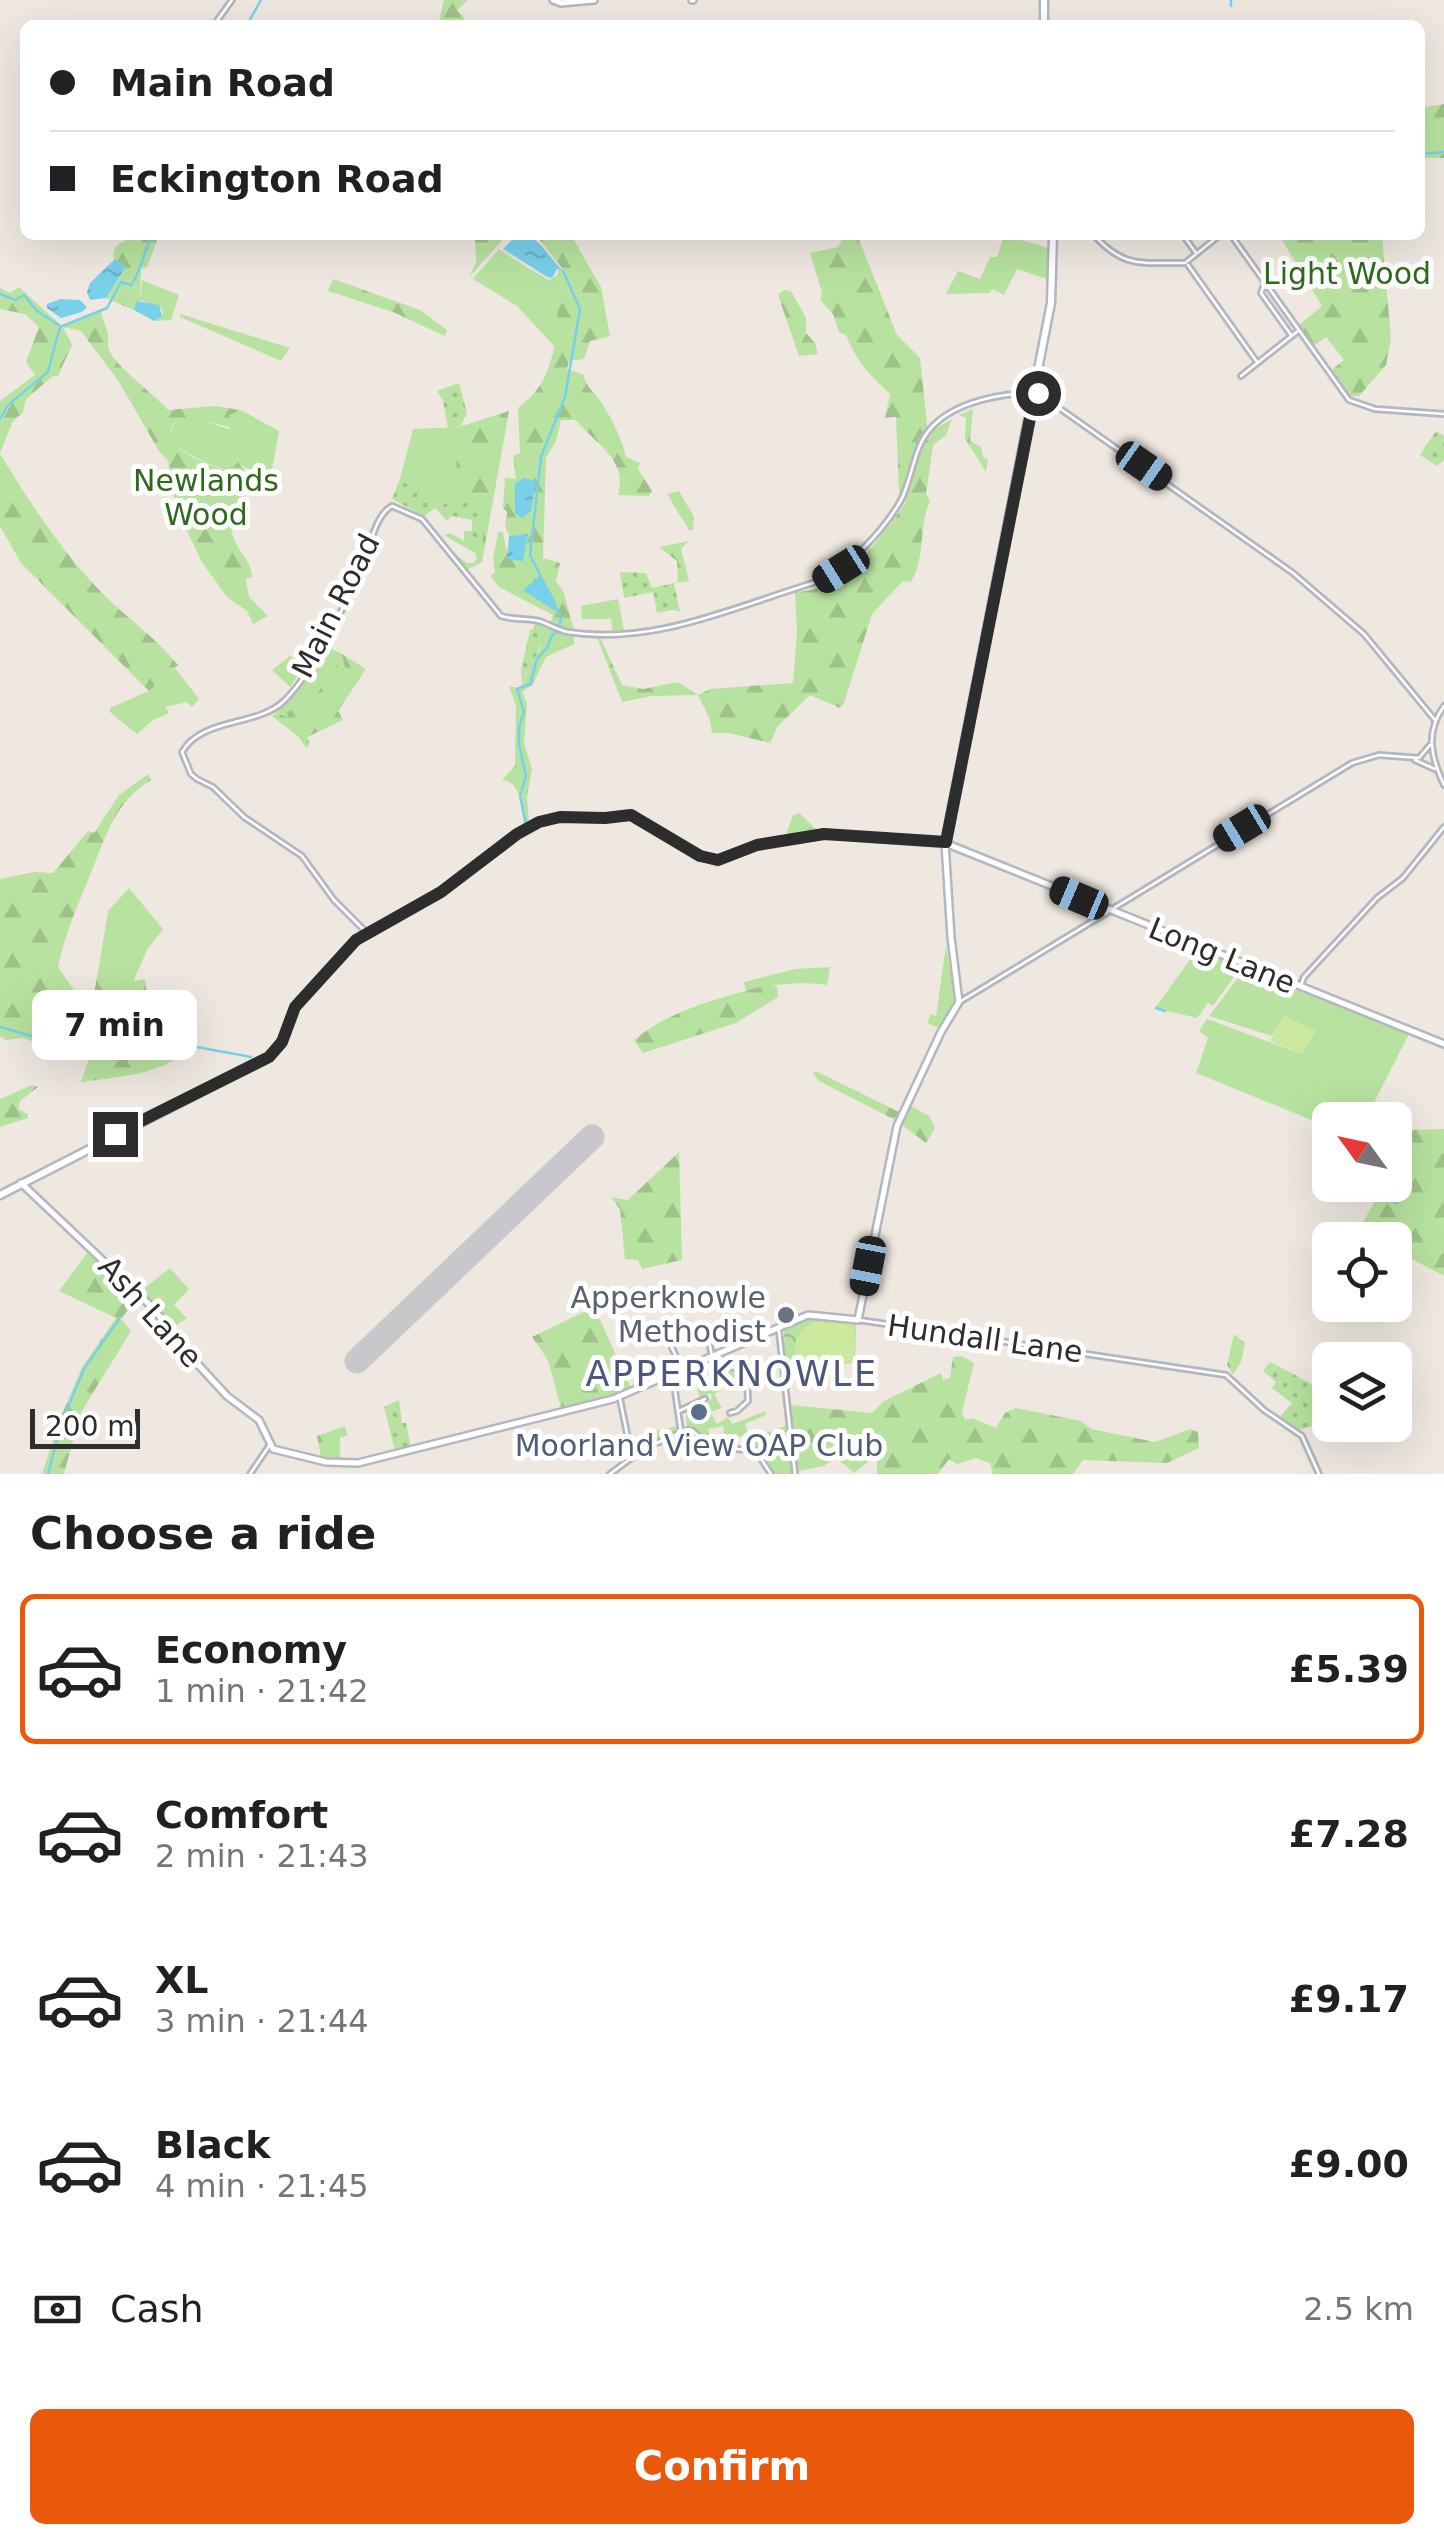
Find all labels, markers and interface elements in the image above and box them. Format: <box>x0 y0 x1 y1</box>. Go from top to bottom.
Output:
text: Main Road <box>110 61 335 105</box>
text: Eckington Road <box>110 157 444 201</box>
park label: Light Wood <box>1263 256 1431 291</box>
route start <box>1016 371 1061 416</box>
car <box>1111 437 1177 495</box>
park label: Newlands Wood <box>133 463 279 532</box>
street label: Main Road <box>284 528 387 683</box>
car <box>808 540 874 598</box>
car <box>1209 800 1275 856</box>
car <box>1046 872 1112 924</box>
street label: Long Lane <box>1144 910 1300 1001</box>
callout: 7 min <box>32 989 198 1059</box>
text: 7 min <box>64 1006 165 1044</box>
north arrow <box>1312 1102 1412 1202</box>
map controls <box>1312 1102 1412 1442</box>
route end <box>93 1112 138 1157</box>
button: locate <box>1312 1222 1412 1322</box>
car <box>848 1234 888 1298</box>
street label: Ash Lane <box>91 1249 209 1374</box>
place label: Apperknowle Methodist <box>571 1280 766 1349</box>
marker: Apperknowle Methodist <box>775 1304 797 1326</box>
street label: Hundall Lane <box>885 1307 1085 1370</box>
button: layers <box>1312 1342 1412 1442</box>
district label: APPERKNOWLE <box>586 1354 879 1394</box>
marker: Moorland View OAP Club <box>688 1401 710 1423</box>
scale bar <box>30 1404 140 1448</box>
text: 200 m <box>45 1410 135 1443</box>
place label: Moorland View OAP Club <box>515 1428 883 1463</box>
text: Choose a ride <box>30 1507 376 1560</box>
icon: car <box>35 1624 125 1714</box>
text: Economy <box>155 1628 347 1672</box>
text: £5.39 <box>1289 1647 1409 1691</box>
text: 1 min · 21:42 <box>155 1672 369 1710</box>
icon: car <box>35 1789 125 1879</box>
text: Comfort <box>155 1793 328 1837</box>
text: £7.28 <box>1289 1812 1409 1856</box>
text: 2 min · 21:43 <box>155 1837 369 1875</box>
icon: car <box>35 1954 125 2044</box>
text: XL <box>155 1958 209 2002</box>
text: £9.17 <box>1289 1977 1409 2021</box>
text: 3 min · 21:44 <box>155 2002 369 2040</box>
icon: car <box>35 2119 125 2209</box>
text: Black <box>155 2123 270 2167</box>
text: £9.00 <box>1289 2142 1409 2186</box>
text: 4 min · 21:45 <box>155 2167 369 2205</box>
icon: cash <box>30 2282 85 2337</box>
text: Cash <box>110 2287 204 2331</box>
text: 2.5 km <box>1303 2290 1414 2328</box>
button: Confirm <box>30 2409 1414 2524</box>

